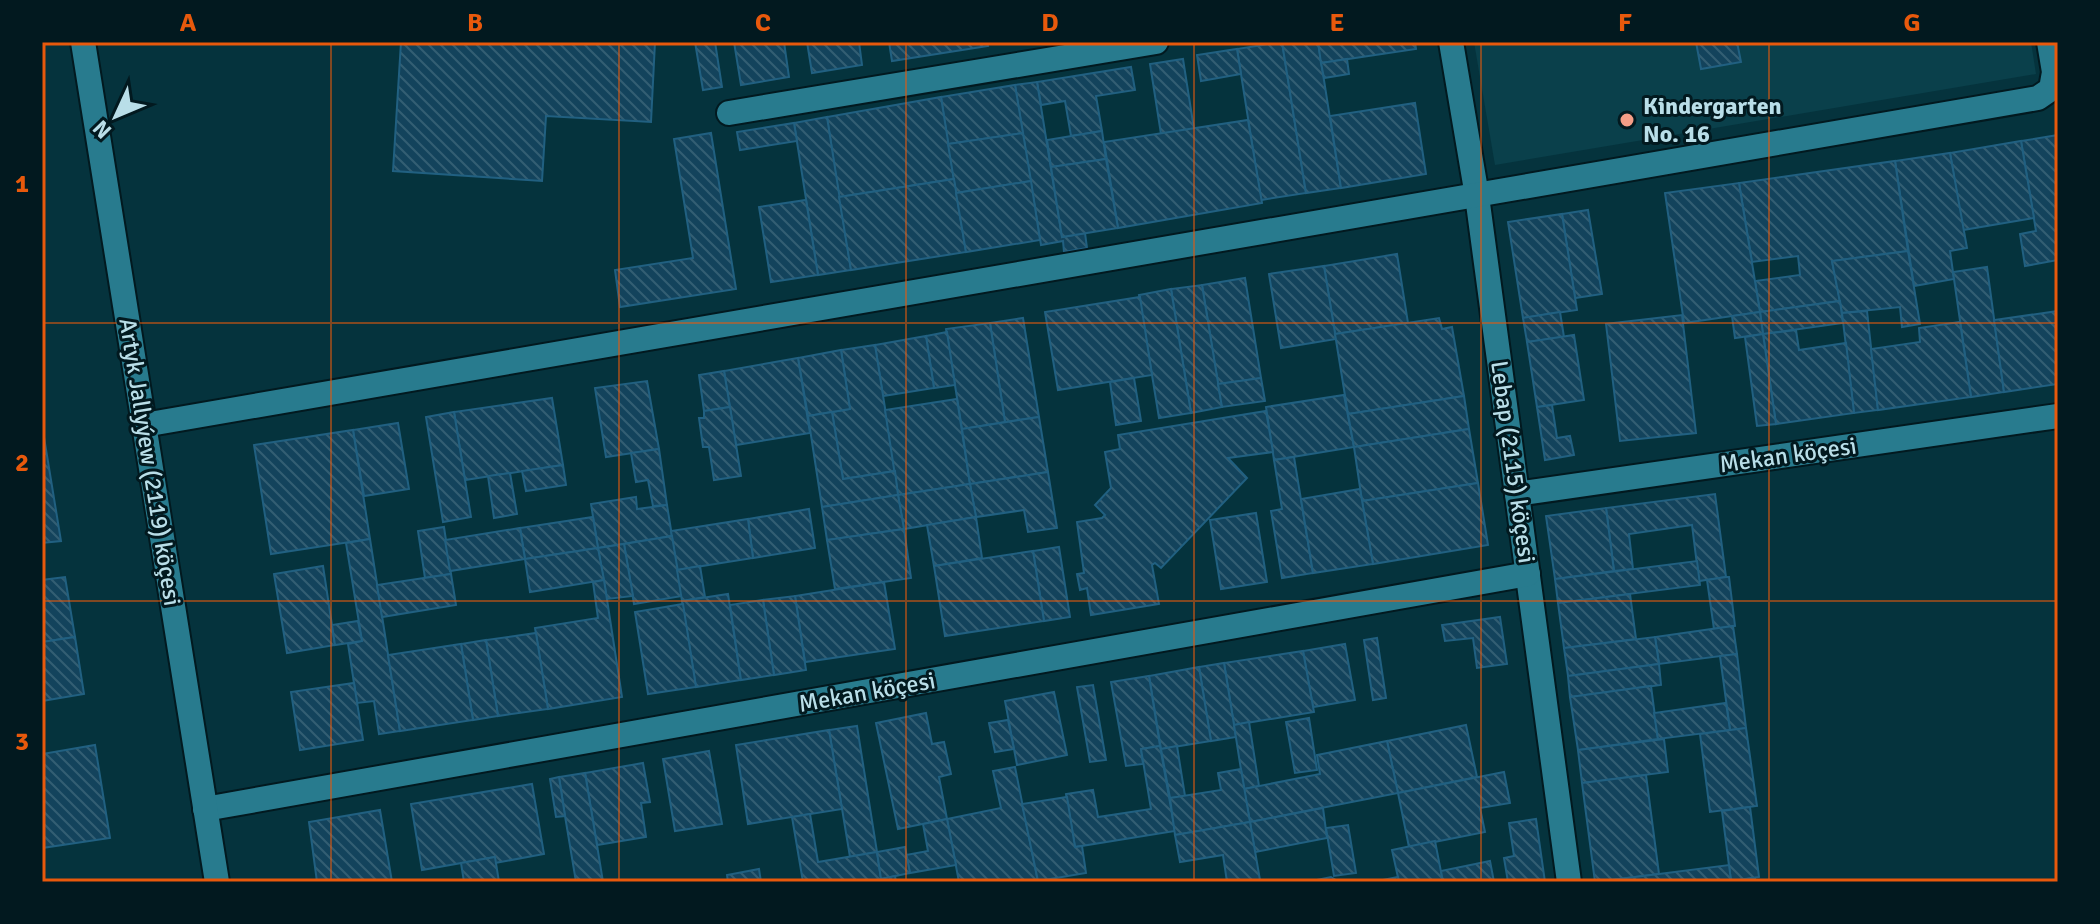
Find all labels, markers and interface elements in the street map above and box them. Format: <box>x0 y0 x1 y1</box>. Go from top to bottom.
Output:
text: A <box>180 7 197 39</box>
text: B <box>467 7 483 39</box>
text: C <box>755 7 771 39</box>
text: D <box>1041 7 1059 39</box>
text: E <box>1330 7 1344 39</box>
text: F <box>1618 7 1632 39</box>
text: G <box>1903 7 1921 39</box>
north arrow <box>76 76 156 156</box>
place label: Kindergarten No. 16 <box>1643 91 1782 149</box>
marker: Kindergarten No. 16 <box>1618 111 1636 129</box>
text: N <box>87 115 117 144</box>
text: 1 <box>15 168 29 200</box>
street label: Artyk Jallyýew (2119) köçesi <box>112 316 188 608</box>
street label: Lebap (2115) köçesi <box>1484 359 1542 565</box>
street label: Mekan köçesi <box>1717 431 1859 479</box>
text: 2 <box>15 447 29 479</box>
street label: Mekan köçesi <box>796 665 938 719</box>
text: 3 <box>15 726 29 758</box>

